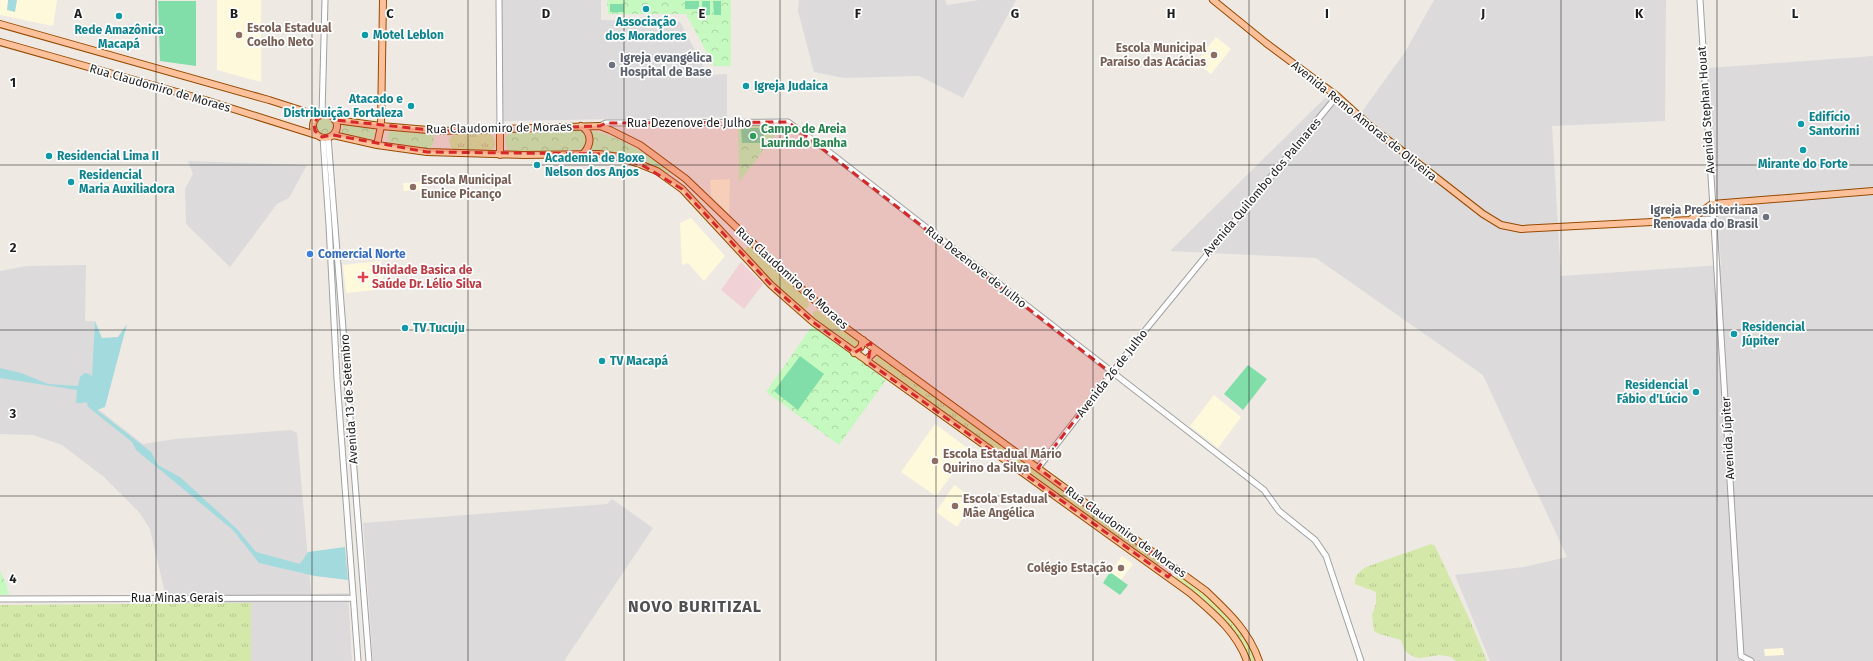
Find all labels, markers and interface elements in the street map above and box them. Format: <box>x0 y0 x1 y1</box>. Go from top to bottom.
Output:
marker: Associação dos Moradores <box>641 4 651 14</box>
text: A <box>73 6 82 21</box>
text: B <box>230 6 238 21</box>
text: C <box>386 6 394 21</box>
text: D <box>542 6 551 21</box>
text: E <box>699 6 706 21</box>
text: F <box>855 6 862 21</box>
text: G <box>1011 6 1019 21</box>
text: H <box>1167 6 1175 21</box>
text: I <box>1325 6 1329 21</box>
text: J <box>1480 6 1485 21</box>
text: K <box>1635 6 1644 21</box>
text: L <box>1792 6 1799 21</box>
marker: Rede Amazônica Macapá <box>114 11 124 21</box>
place label: Associação dos Moradores <box>605 15 687 43</box>
place label: Escola Estadual Coelho Neto <box>247 21 332 49</box>
place label: Rede Amazônica Macapá <box>74 23 164 51</box>
place label: Motel Leblon <box>373 28 444 42</box>
marker: Escola Estadual Coelho Neto <box>234 30 244 40</box>
marker: Motel Leblon <box>360 30 370 40</box>
place label: Escola Municipal Paraíso das Acácias <box>1100 41 1206 69</box>
street label: Avenida Stephan Houat <box>1695 45 1717 174</box>
marker: Escola Municipal Paraíso das Acácias <box>1209 50 1219 60</box>
place label: Igreja evangélica Hospital de Base <box>620 51 712 79</box>
street label: Avenida Remo Amoras de Oliveira <box>1289 58 1439 184</box>
marker: Igreja evangélica Hospital de Base <box>607 60 617 70</box>
street label: Rua Claudomiro de Moraes <box>88 61 232 115</box>
text: 1 <box>10 75 16 90</box>
place label: Igreja Judaica <box>754 79 828 93</box>
marker: Igreja Judaica <box>741 81 751 91</box>
place label: Atacado e Distribuição Fortaleza <box>284 92 403 121</box>
marker: Atacado e Distribuição Fortaleza <box>406 101 416 111</box>
place label: Edifício Santorini <box>1809 110 1859 138</box>
street label: Avenida Quilombo dos Palmares <box>1200 115 1324 259</box>
street label: Rua Dezenove de Julho <box>627 116 751 130</box>
marker: Edifício Santorini <box>1796 119 1806 129</box>
street label: Rua Claudomiro de Moraes <box>426 120 572 136</box>
place label: Campo de Areia Laurindo Banha <box>761 122 847 150</box>
marker: Campo de Areia Laurindo Banha <box>748 131 758 141</box>
marker: Mirante do Forte <box>1798 145 1808 155</box>
place label: Residencial Lima II <box>57 149 159 163</box>
marker: Residencial Lima II <box>44 151 54 161</box>
place label: Academia de Boxe Nelson dos Anjos <box>544 151 645 179</box>
place label: Mirante do Forte <box>1758 157 1848 171</box>
marker: Academia de Boxe Nelson dos Anjos <box>532 160 542 170</box>
place label: Residencial Maria Auxiliadora <box>79 168 175 196</box>
place label: Escola Municipal Eunice Picanço <box>421 173 512 202</box>
marker: Residencial Maria Auxiliadora <box>66 177 76 187</box>
marker: Escola Municipal Eunice Picanço <box>408 182 418 192</box>
place label: Igreja Presbiteriana Renovada do Brasil <box>1650 203 1758 231</box>
marker: Igreja Presbiteriana Renovada do Brasil <box>1761 212 1771 222</box>
street label: Rua Dezenove de Julho <box>923 223 1029 311</box>
street label: Rua Claudomiro de Moraes <box>733 224 851 332</box>
text: 2 <box>10 240 17 255</box>
place label: Comercial Norte <box>318 247 406 261</box>
marker: Comercial Norte <box>305 249 315 259</box>
place label: Unidade Basica de Saúde Dr. Lélio Silva <box>372 263 482 291</box>
marker: Unidade Basica de Saúde Dr. Lélio Silva <box>357 271 369 283</box>
place label: Residencial Júpiter <box>1741 320 1805 348</box>
place label: TV Tucuju <box>413 321 465 335</box>
marker: TV Tucuju <box>400 323 410 333</box>
street label: Avenida 26 de Julho <box>1073 326 1151 420</box>
marker: Residencial Júpiter <box>1729 329 1739 339</box>
street label: Avenida 13 de Setembro <box>337 334 361 464</box>
place label: TV Macapá <box>610 354 668 368</box>
marker: TV Macapá <box>597 356 607 366</box>
place label: Residencial Fábio d'Lúcio <box>1617 378 1688 406</box>
marker: Residencial Fábio d'Lúcio <box>1691 387 1701 397</box>
street label: Avenida Júpiter <box>1719 396 1737 480</box>
text: 3 <box>9 406 17 421</box>
place label: Escola Estadual Mário Quirino da Silva <box>943 447 1062 475</box>
marker: Escola Estadual Mário Quirino da Silva <box>930 456 940 466</box>
street label: Rua Claudomiro de Moraes <box>1063 483 1189 581</box>
place label: Escola Estadual Mãe Angélica <box>963 492 1048 520</box>
marker: Escola Estadual Mãe Angélica <box>950 501 960 511</box>
place label: Colégio Estação <box>1027 561 1113 576</box>
marker: Colégio Estação <box>1116 563 1126 573</box>
text: 4 <box>9 571 17 586</box>
street label: Rua Minas Gerais <box>131 591 224 605</box>
district label: NOVO BURITIZAL <box>628 597 762 616</box>

